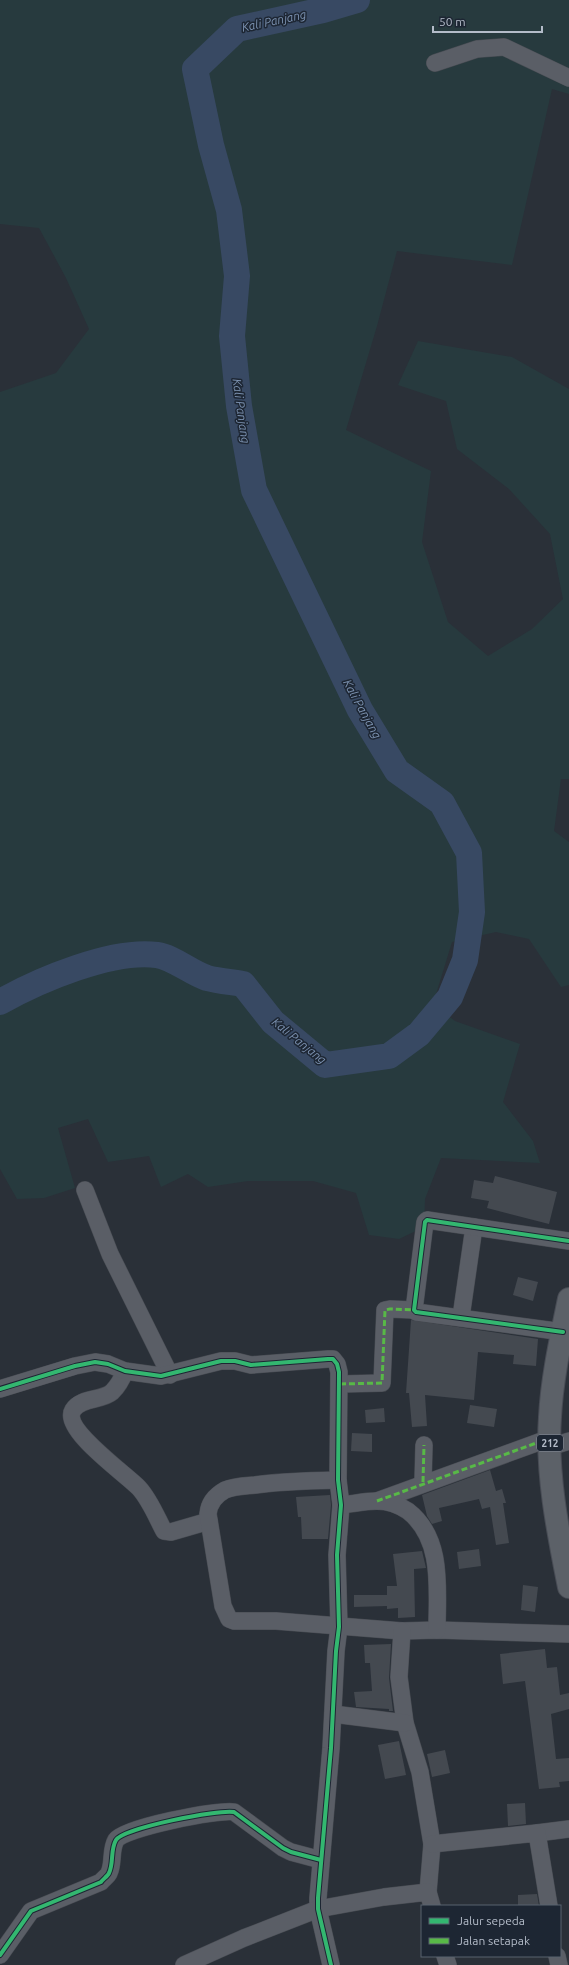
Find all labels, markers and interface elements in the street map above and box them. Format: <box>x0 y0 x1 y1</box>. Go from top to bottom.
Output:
water label: Kali Panjang <box>241 7 308 34</box>
scale bar <box>433 8 542 34</box>
text: 50 m <box>439 15 466 28</box>
water label: Kali Panjang <box>231 378 253 445</box>
water label: Kali Panjang <box>341 677 384 741</box>
water label: Kali Panjang <box>270 1015 329 1067</box>
road number: 212 <box>537 1435 563 1451</box>
legend <box>421 1905 561 1957</box>
text: Jalur sepeda <box>457 1914 525 1927</box>
text: Jalan setapak <box>457 1934 530 1947</box>

